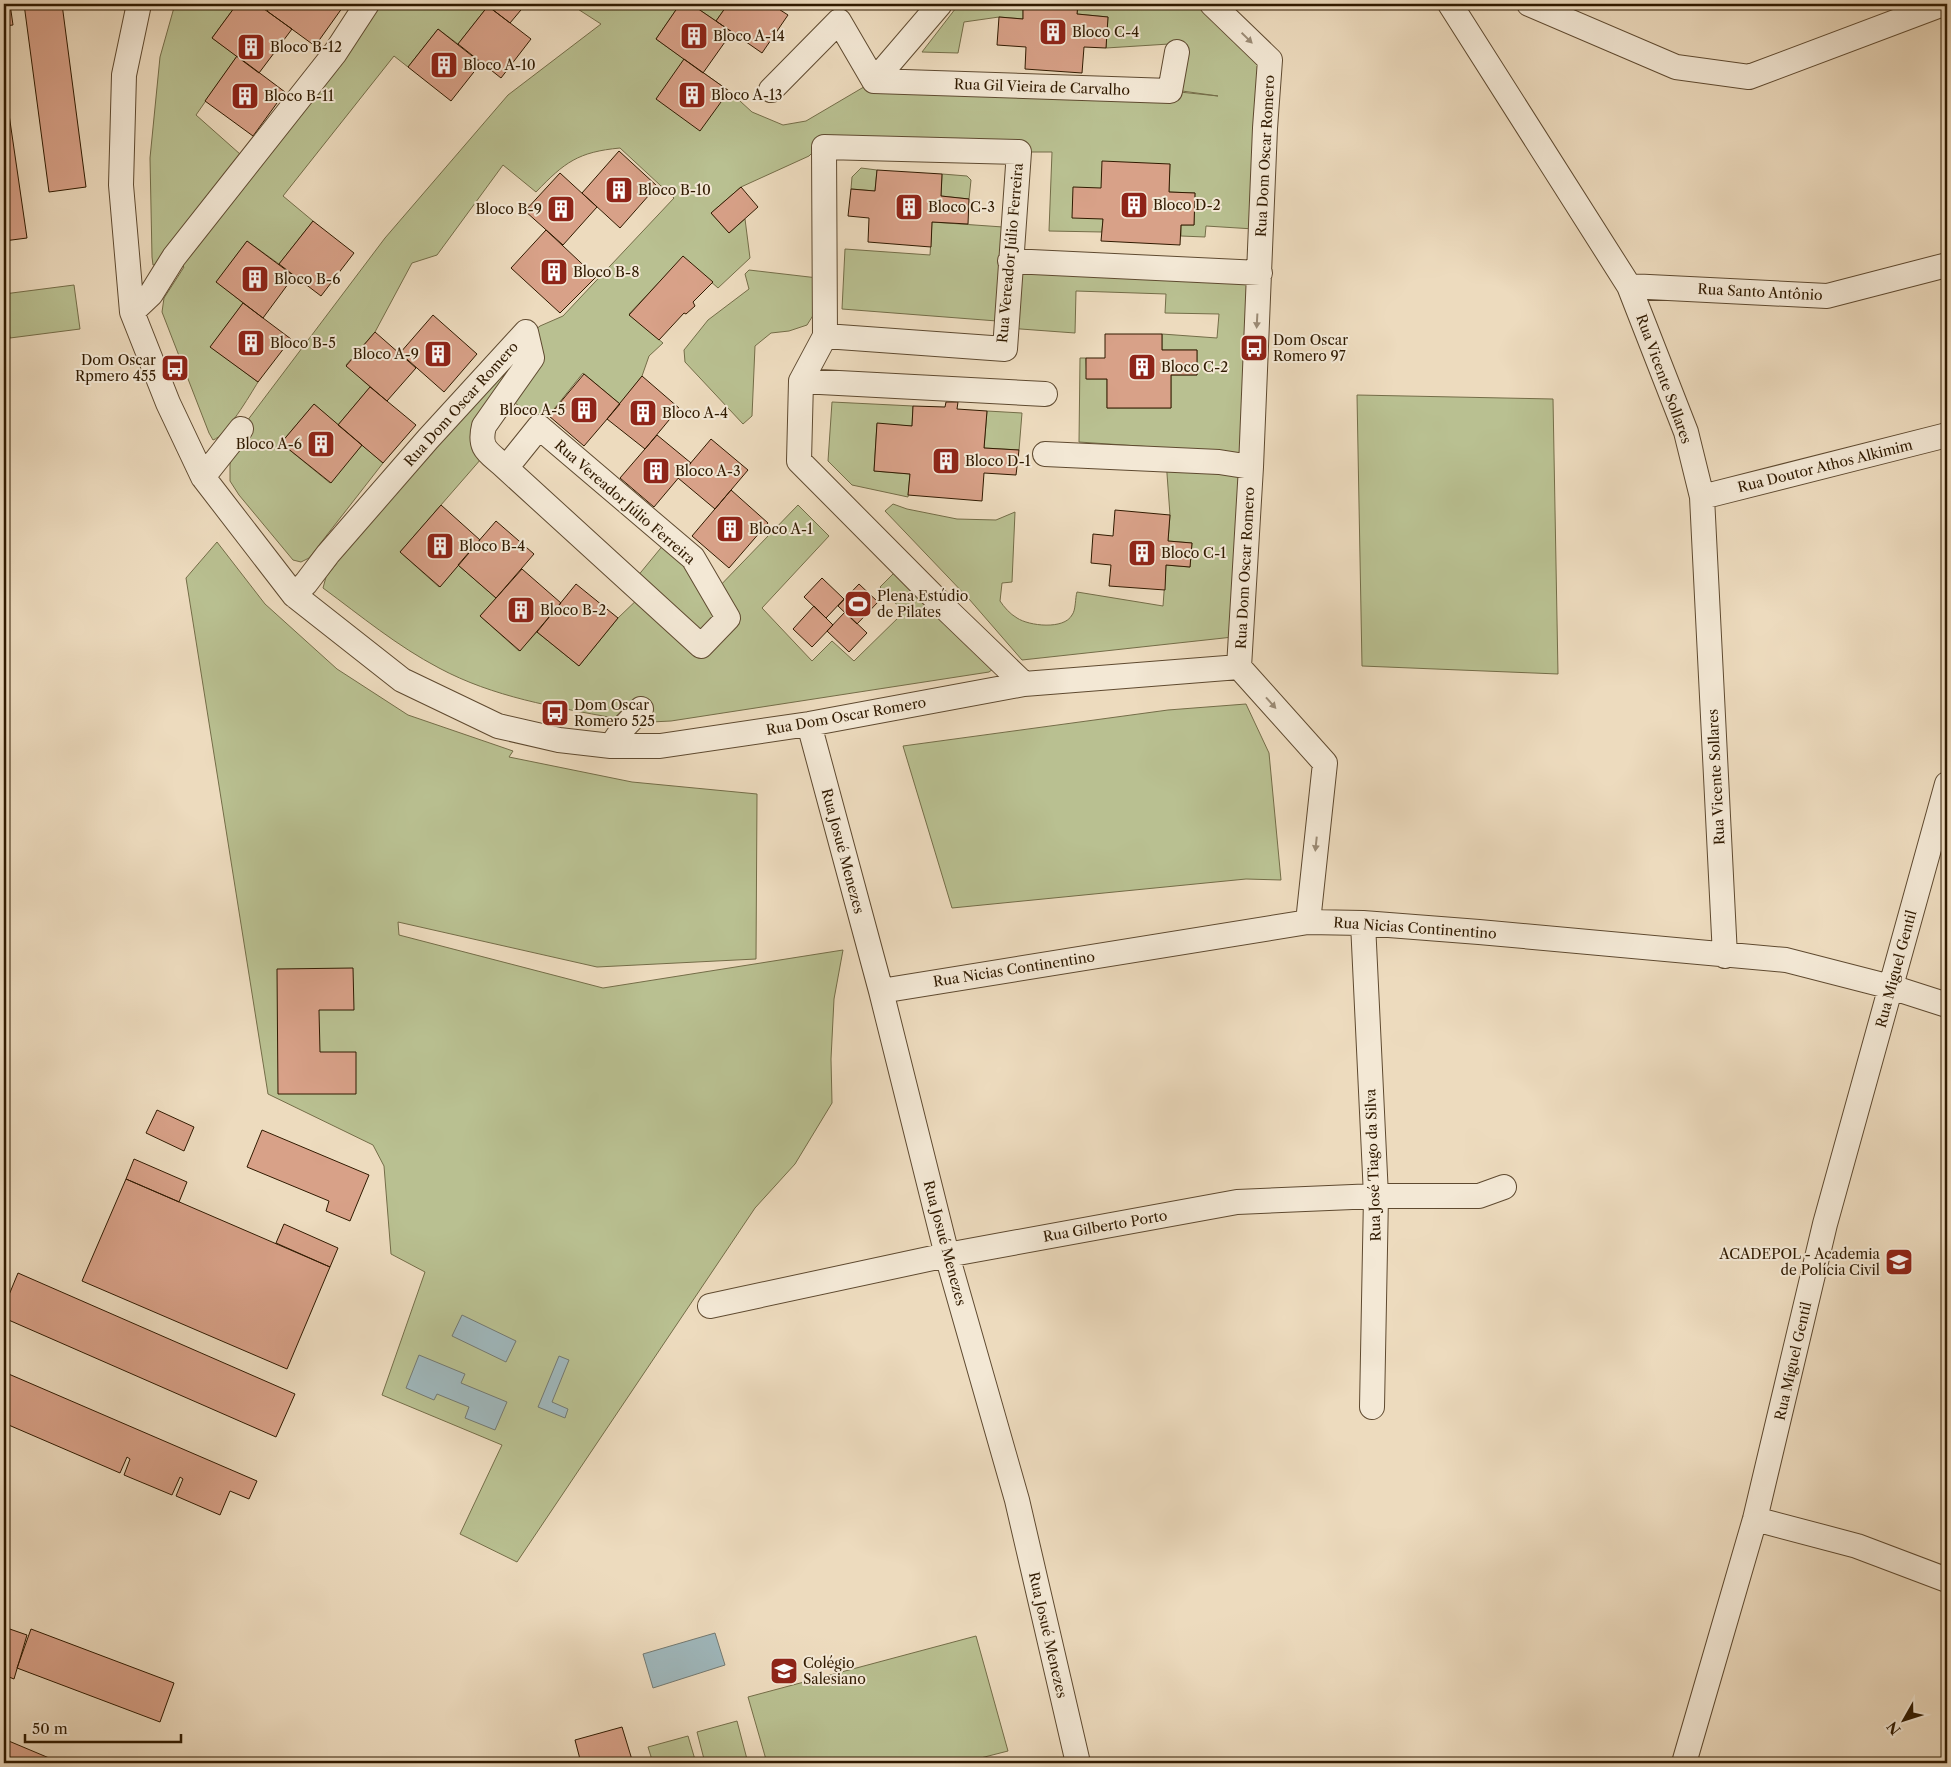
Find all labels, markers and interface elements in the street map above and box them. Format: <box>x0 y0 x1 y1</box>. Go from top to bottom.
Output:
building icon: Bloco C-4 <box>1038 17 1068 47</box>
building icon: Bloco A-14 <box>679 21 709 51</box>
place label: Bloco C-4 <box>1072 23 1139 41</box>
place label: Bloco A-14 <box>713 27 785 45</box>
building icon: Bloco B-12 <box>236 32 266 62</box>
one-way arrow <box>1240 32 1252 44</box>
place label: Bloco B-12 <box>270 38 342 56</box>
building icon: Bloco A-10 <box>429 50 459 80</box>
place label: Bloco A-10 <box>463 56 536 74</box>
street label: Rua Gil Vieira de Carvalho <box>954 75 1130 99</box>
street label: Rua Dom Oscar Romero <box>1252 75 1278 237</box>
building icon: Bloco A-13 <box>677 80 707 110</box>
building icon: Bloco B-11 <box>230 81 260 111</box>
place label: Bloco A-13 <box>711 86 783 104</box>
place label: Bloco B-11 <box>264 87 334 105</box>
street label: Rua Vereador Júlio Ferreira <box>993 162 1027 344</box>
building icon: Bloco B-10 <box>604 175 634 205</box>
place label: Bloco B-10 <box>638 181 711 199</box>
building icon: Bloco D-2 <box>1119 190 1149 220</box>
building icon: Bloco C-3 <box>894 192 924 222</box>
building icon: Bloco B-9 <box>546 194 576 224</box>
place label: Bloco D-2 <box>1153 196 1221 214</box>
place label: Bloco C-3 <box>928 198 995 216</box>
place label: Bloco B-9 <box>476 200 542 218</box>
building icon: Bloco B-8 <box>539 257 569 287</box>
place label: Bloco B-8 <box>573 263 640 281</box>
building icon: Bloco B-6 <box>240 264 270 294</box>
place label: Bloco B-6 <box>274 270 340 288</box>
street label: Rua Santo Antônio <box>1697 280 1823 304</box>
street label: Rua Vicente Sollares <box>1632 312 1696 446</box>
one-way arrow <box>1253 314 1261 330</box>
building icon: Bloco B-5 <box>236 328 266 358</box>
place label: Dom Oscar Romero 97 <box>1273 331 1348 365</box>
bus stop icon: Dom Oscar Romero 97 <box>1239 333 1269 363</box>
place label: Bloco B-5 <box>270 334 336 352</box>
street label: Rua Dom Oscar Romero <box>400 338 522 470</box>
building icon: Bloco A-9 <box>423 339 453 369</box>
place label: Bloco A-9 <box>353 345 419 363</box>
place label: Dom Oscar Rpmero 455 <box>75 351 156 385</box>
building icon: Bloco C-2 <box>1127 352 1157 382</box>
bus stop icon: Dom Oscar Rpmero 455 <box>160 353 190 383</box>
place label: Bloco C-2 <box>1161 358 1228 376</box>
building icon: Bloco A-5 <box>569 395 599 425</box>
building icon: Bloco A-4 <box>628 398 658 428</box>
place label: Bloco A-5 <box>499 401 565 419</box>
place label: Bloco A-4 <box>662 404 728 422</box>
building icon: Bloco A-6 <box>306 429 336 459</box>
place label: Bloco A-6 <box>236 435 302 453</box>
street label: Rua Vereador Júlio Ferreira <box>551 436 700 568</box>
street label: Rua Doutor Athos Alkimim <box>1736 436 1914 496</box>
building icon: Bloco D-1 <box>931 446 961 476</box>
place label: Bloco D-1 <box>965 452 1031 470</box>
building icon: Bloco A-3 <box>641 456 671 486</box>
place label: Bloco A-3 <box>675 462 741 480</box>
street label: Rua Dom Oscar Romero <box>1232 487 1258 649</box>
building icon: Bloco A-1 <box>715 514 745 544</box>
place label: Bloco A-1 <box>749 520 813 538</box>
building icon: Bloco B-4 <box>425 531 455 561</box>
place label: Bloco B-4 <box>459 537 525 555</box>
building icon: Bloco C-1 <box>1127 538 1157 568</box>
place label: Bloco C-1 <box>1161 544 1226 562</box>
place label: Plena Estúdio de Pilates <box>877 587 968 621</box>
sports icon: Plena Estúdio de Pilates <box>843 589 873 619</box>
building icon: Bloco B-2 <box>506 595 536 625</box>
place label: Bloco B-2 <box>540 601 606 619</box>
street label: Rua Dom Oscar Romero <box>765 693 927 739</box>
place label: Dom Oscar Romero 525 <box>574 696 655 730</box>
one-way arrow <box>1266 696 1277 709</box>
bus stop icon: Dom Oscar Romero 525 <box>540 698 570 728</box>
street label: Rua Vicente Sollares <box>1703 708 1729 846</box>
street label: Rua Josué Menezes <box>818 786 868 916</box>
one-way arrow <box>1312 837 1320 853</box>
street label: Rua Miguel Gentil <box>1872 908 1920 1030</box>
street label: Rua Nicias Continentino <box>1333 913 1497 943</box>
street label: Rua Nicias Continentino <box>932 947 1096 991</box>
street label: Rua José Tiago da Silva <box>1361 1088 1385 1242</box>
street label: Rua Josué Menezes <box>920 1178 970 1308</box>
street label: Rua Gilberto Porto <box>1041 1206 1169 1246</box>
place label: ACADEPOL - Academia de Polícia Civil <box>1718 1245 1881 1279</box>
school or university icon: ACADEPOL - Academia de Polícia Civil <box>1884 1247 1914 1277</box>
street label: Rua Miguel Gentil <box>1771 1300 1815 1422</box>
street label: Rua Josué Menezes <box>1025 1570 1071 1700</box>
place label: Colégio Salesiano <box>803 1654 866 1688</box>
school or university icon: Colégio Salesiano <box>769 1656 799 1686</box>
north arrow <box>1878 1694 1928 1744</box>
scale bar <box>25 1712 181 1744</box>
text: N <box>1883 1718 1905 1739</box>
text: 50 m <box>32 1719 68 1738</box>

